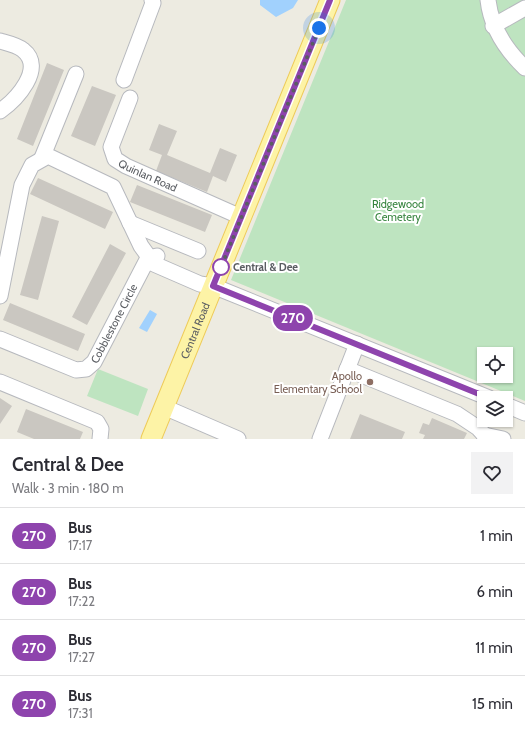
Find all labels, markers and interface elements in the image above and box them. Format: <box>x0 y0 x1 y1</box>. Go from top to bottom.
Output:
your location <box>309 18 329 38</box>
street label: Quinlan Road <box>116 156 179 195</box>
park label: Ridgewood Cemetery <box>372 197 424 224</box>
marker: Central & Dee <box>212 258 230 276</box>
place label: Central & Dee <box>233 260 298 274</box>
street label: Cobblestone Circle <box>88 281 141 366</box>
street label: Central Road <box>177 300 213 361</box>
line badge: 270 <box>270 305 316 331</box>
text: 270 <box>281 309 305 327</box>
map controls <box>477 347 513 427</box>
button: locate <box>477 347 513 383</box>
place label: Apollo Elementary School <box>274 369 362 396</box>
marker: Apollo Elementary School <box>365 377 375 387</box>
button: layers <box>477 391 513 427</box>
button: heart <box>471 452 513 494</box>
text: Central & Dee <box>12 453 124 476</box>
text: Walk · 3 min · 180 m <box>12 480 124 496</box>
text: Bus <box>68 519 92 537</box>
text: 270 <box>22 527 46 545</box>
text: 1 min <box>480 527 513 545</box>
text: 17:17 <box>68 537 92 553</box>
text: Bus <box>68 575 92 593</box>
text: 270 <box>22 583 46 601</box>
text: 6 min <box>476 583 513 601</box>
text: 17:22 <box>68 593 95 609</box>
text: Bus <box>68 631 92 649</box>
text: 270 <box>22 639 46 657</box>
text: 11 min <box>475 639 513 657</box>
text: 17:27 <box>68 649 95 665</box>
text: Bus <box>68 687 92 705</box>
text: 270 <box>22 695 46 713</box>
text: 15 min <box>472 695 513 713</box>
text: 17:31 <box>68 705 93 721</box>

